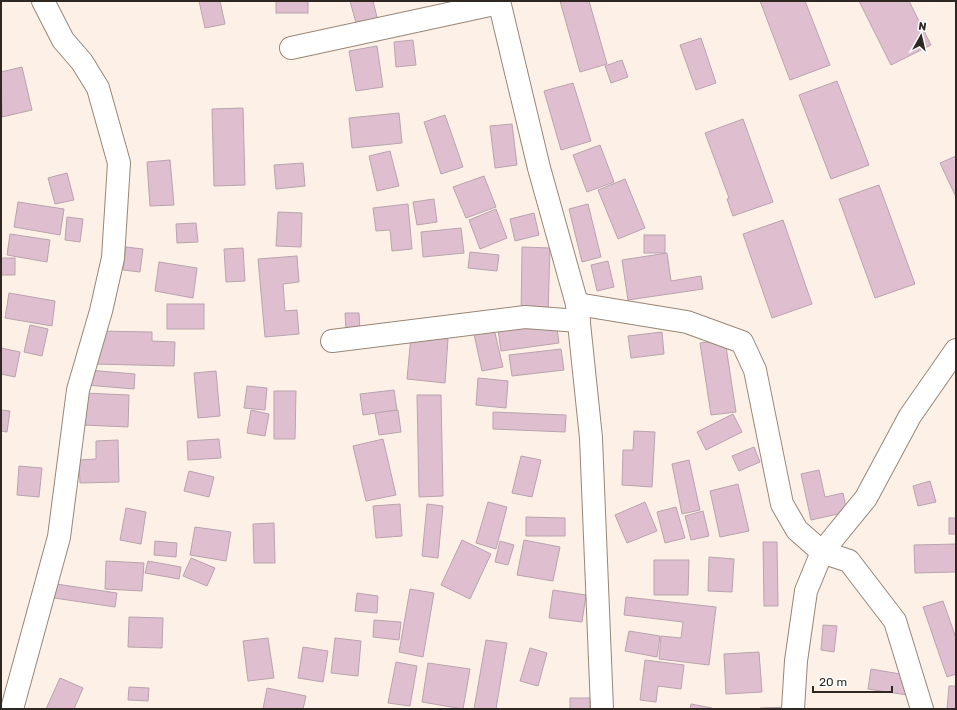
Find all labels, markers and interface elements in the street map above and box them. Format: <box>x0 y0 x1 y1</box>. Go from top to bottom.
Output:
north arrow <box>901 16 941 56</box>
text: N <box>917 20 927 34</box>
scale bar <box>813 668 892 694</box>
text: 20 m <box>819 675 847 689</box>

